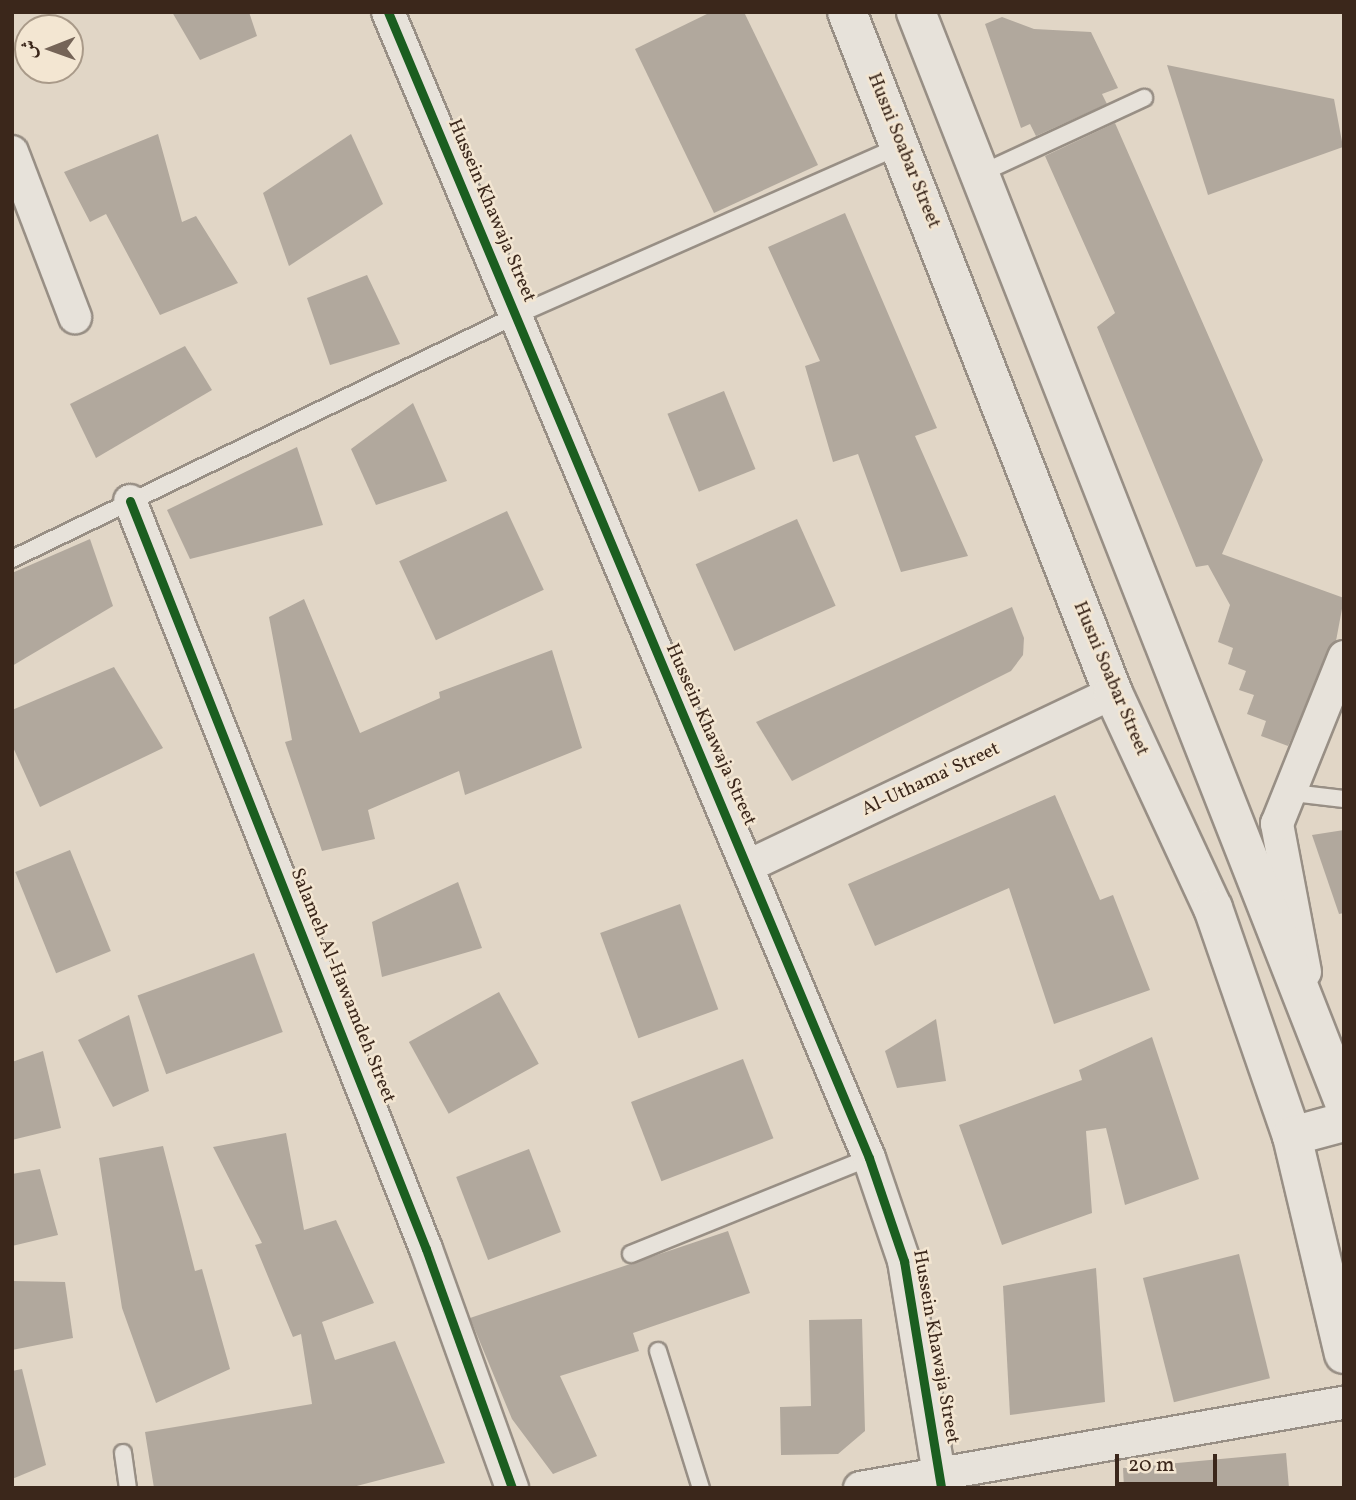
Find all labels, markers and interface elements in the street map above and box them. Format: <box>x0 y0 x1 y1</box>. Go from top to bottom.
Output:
north arrow <box>14 14 84 84</box>
text: ش <box>17 40 43 59</box>
street label: Husni Soabar Street <box>861 70 945 232</box>
street label: Hussein Khawaja Street <box>442 116 540 306</box>
street label: Husni Soabar Street <box>1067 598 1153 760</box>
street label: Hussein Khawaja Street <box>660 640 760 830</box>
street label: Al-Uthama' Street <box>858 738 1004 822</box>
street label: Salameh Al-Hawamdeh Street <box>284 865 400 1107</box>
street label: Hussein Khawaja Street <box>907 1248 963 1446</box>
scale bar <box>1118 1440 1220 1484</box>
text: 20 m <box>1128 1451 1174 1480</box>

